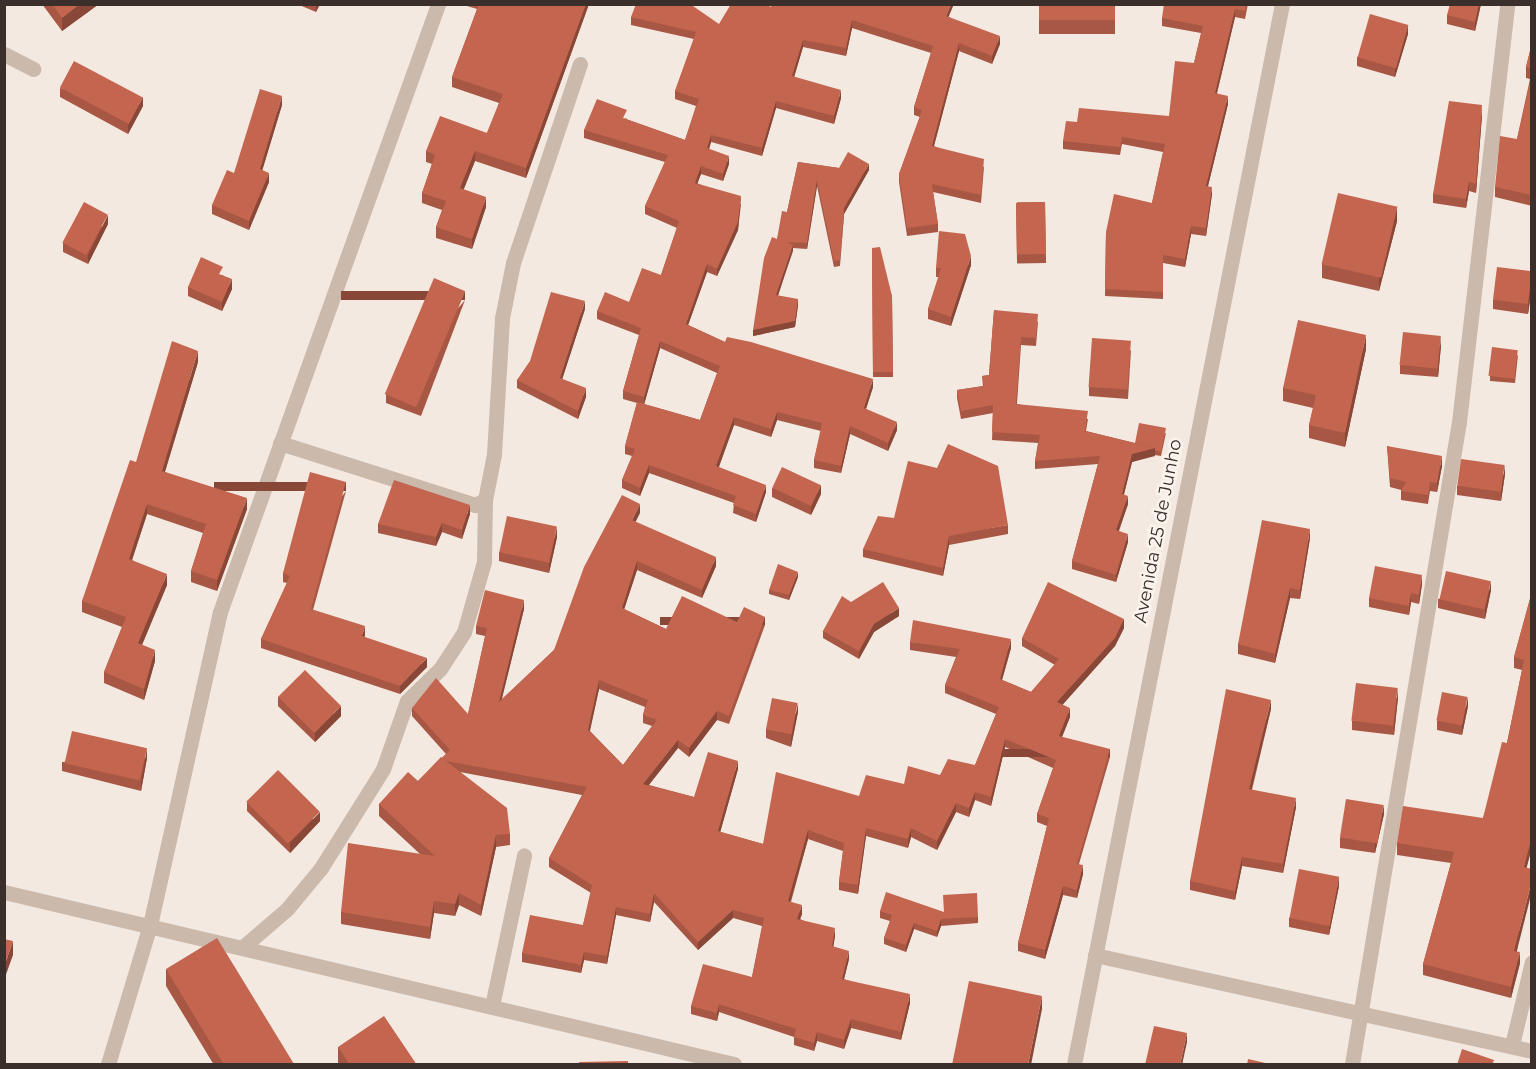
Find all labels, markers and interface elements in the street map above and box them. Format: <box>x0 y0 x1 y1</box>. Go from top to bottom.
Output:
street label: Avenida 25 de Junho <box>1130 437 1186 625</box>

